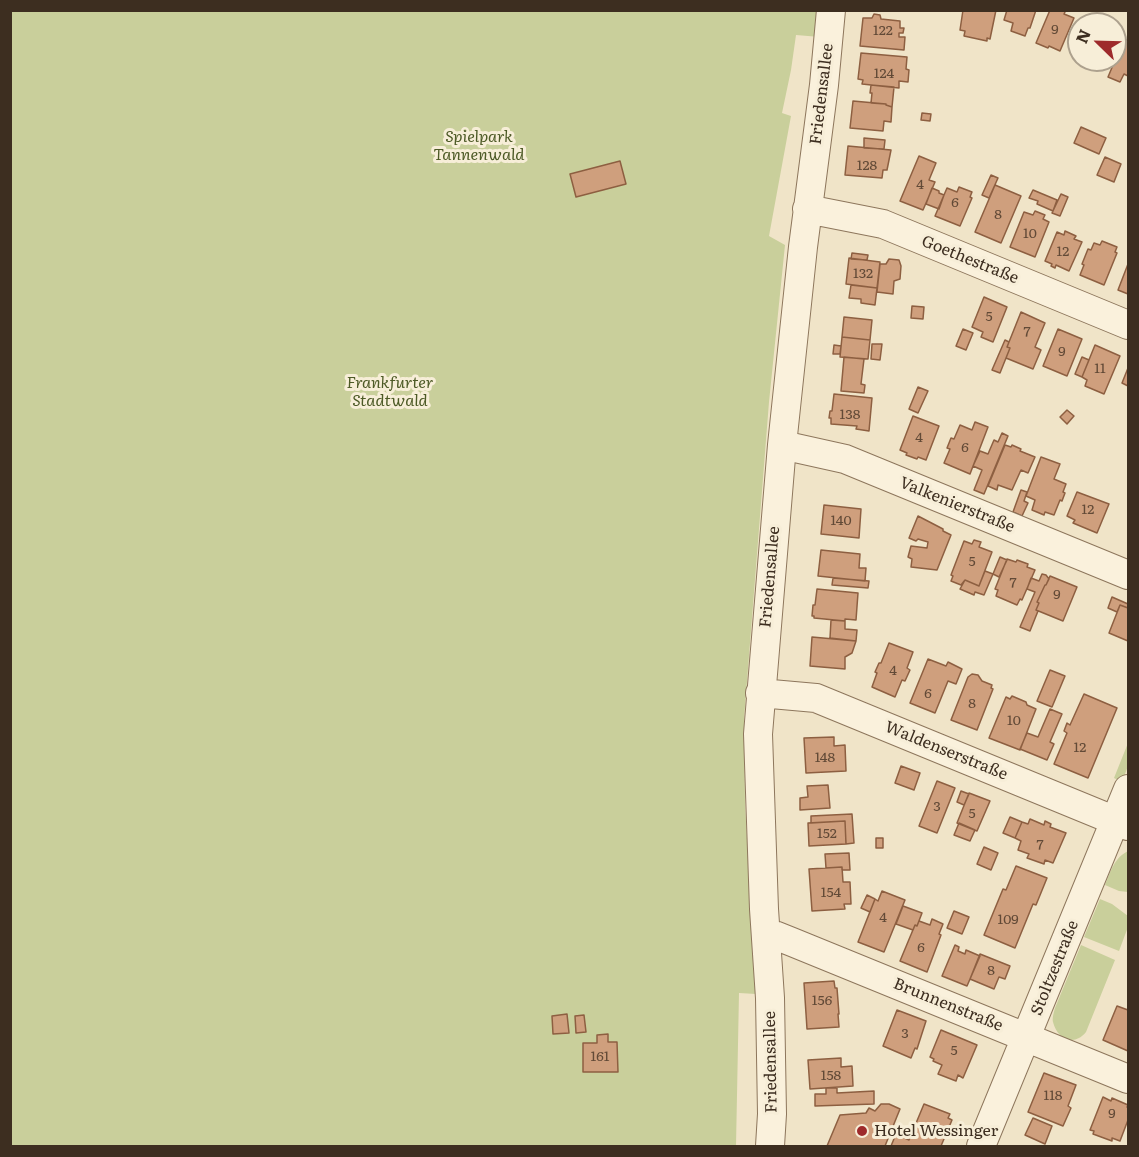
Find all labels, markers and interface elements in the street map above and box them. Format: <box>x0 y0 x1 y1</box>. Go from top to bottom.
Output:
north arrow <box>1067 12 1127 72</box>
house number: 9 <box>1051 22 1059 38</box>
house number: 122 <box>873 23 893 39</box>
text: N <box>1069 25 1096 47</box>
street label: Friedensallee <box>806 42 838 146</box>
house number: 124 <box>874 66 894 82</box>
park label: Spielpark Tannenwald <box>434 127 524 165</box>
house number: 128 <box>857 158 877 174</box>
house number: 4 <box>916 177 924 193</box>
house number: 6 <box>951 195 959 211</box>
house number: 8 <box>994 207 1002 223</box>
house number: 10 <box>1023 226 1037 242</box>
street label: Goethestraße <box>919 232 1021 288</box>
house number: 12 <box>1057 244 1069 260</box>
house number: 132 <box>853 266 873 282</box>
house number: 5 <box>985 309 993 325</box>
house number: 7 <box>1023 324 1031 340</box>
house number: 9 <box>1058 344 1066 360</box>
house number: 11 <box>1094 361 1106 377</box>
park label: Frankfurter Stadtwald <box>347 373 433 411</box>
house number: 138 <box>840 407 860 423</box>
house number: 4 <box>915 430 923 446</box>
house number: 6 <box>961 440 969 456</box>
street label: Valkenierstraße <box>897 473 1017 537</box>
house number: 12 <box>1082 502 1094 518</box>
house number: 140 <box>831 513 851 529</box>
street label: Friedensallee <box>756 525 784 629</box>
house number: 5 <box>968 554 976 570</box>
house number: 7 <box>1009 575 1017 591</box>
house number: 9 <box>1053 587 1061 603</box>
house number: 4 <box>889 663 897 679</box>
house number: 6 <box>924 686 932 702</box>
house number: 8 <box>968 696 976 712</box>
house number: 10 <box>1007 713 1021 729</box>
street label: Waldenserstraße <box>882 718 1010 784</box>
house number: 12 <box>1074 740 1086 756</box>
house number: 148 <box>815 750 835 766</box>
house number: 3 <box>933 799 941 815</box>
house number: 5 <box>968 806 976 822</box>
house number: 152 <box>817 826 837 842</box>
house number: 7 <box>1036 837 1044 853</box>
house number: 154 <box>821 885 841 901</box>
house number: 4 <box>879 910 887 926</box>
house number: 109 <box>997 912 1019 928</box>
street label: Stoltzestraße <box>1027 918 1083 1018</box>
house number: 6 <box>917 940 925 956</box>
house number: 8 <box>987 963 995 979</box>
street label: Brunnenstraße <box>890 974 1006 1036</box>
house number: 156 <box>812 993 832 1009</box>
street label: Friedensallee <box>761 1011 781 1113</box>
house number: 3 <box>901 1026 909 1042</box>
house number: 5 <box>950 1043 958 1059</box>
house number: 161 <box>591 1049 609 1065</box>
house number: 158 <box>821 1068 841 1084</box>
house number: 118 <box>1043 1088 1063 1104</box>
house number: 9 <box>1108 1106 1116 1122</box>
place label: Hotel Wessinger <box>874 1121 998 1141</box>
marker: Hotel Wessinger <box>855 1124 869 1138</box>

